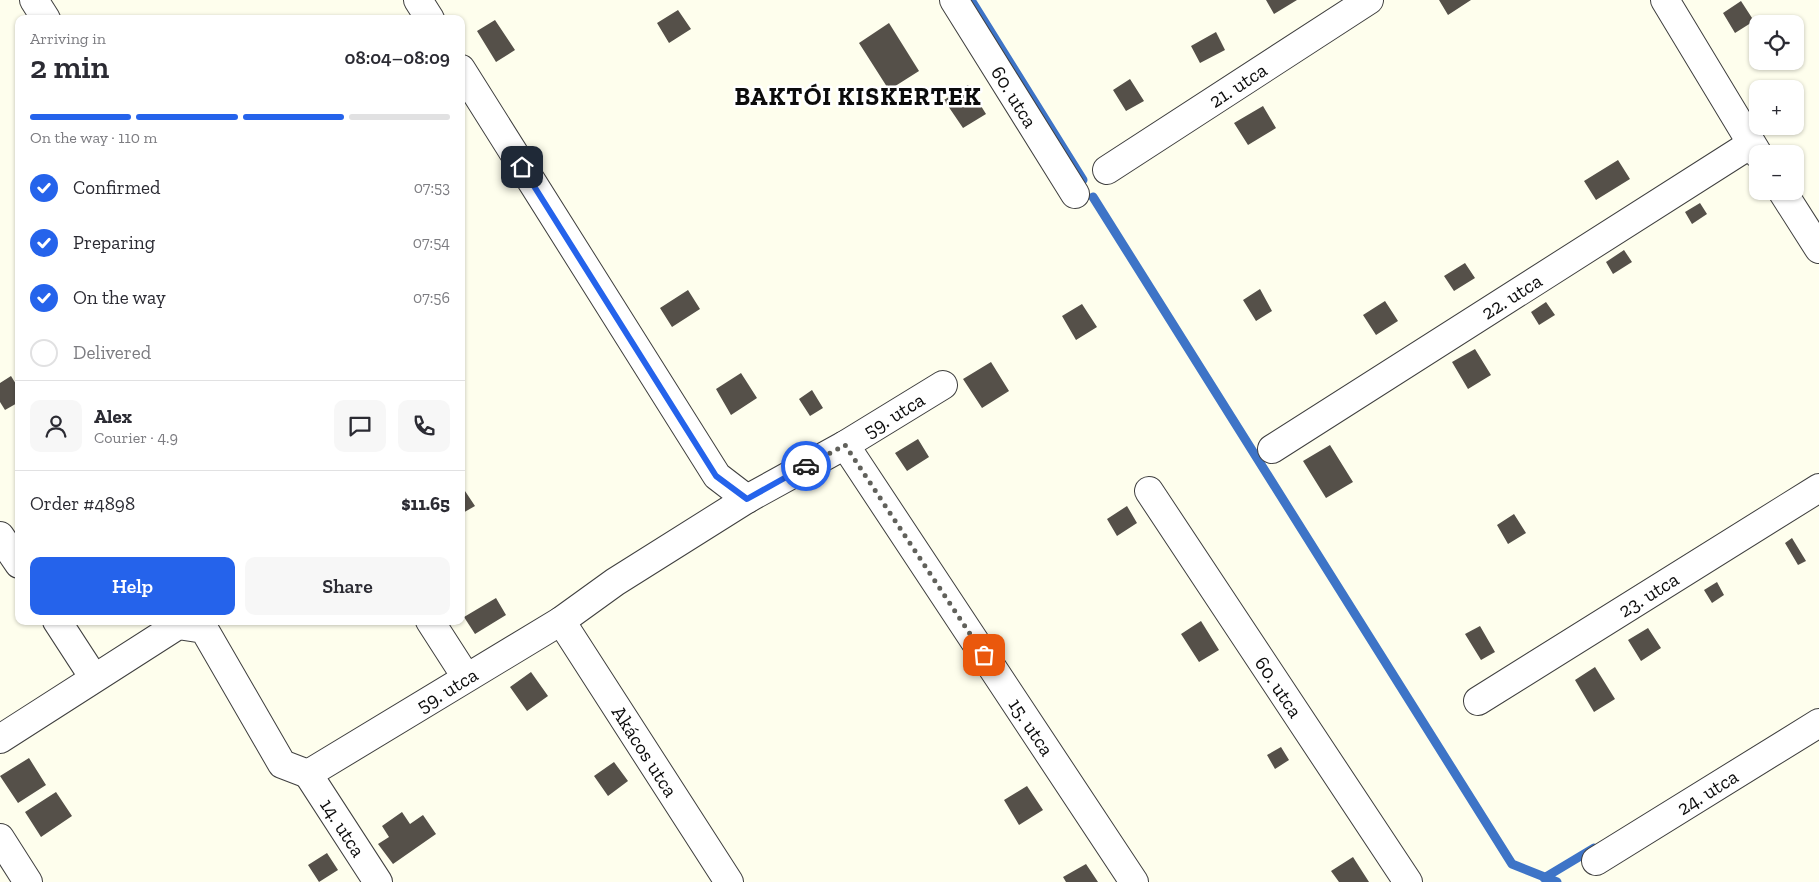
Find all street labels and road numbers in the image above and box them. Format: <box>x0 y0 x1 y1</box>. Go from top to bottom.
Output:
street label: 21. utca <box>1204 57 1272 113</box>
street label: 60. utca <box>986 61 1043 132</box>
street label: 22. utca <box>1477 268 1547 325</box>
street label: 59. utca <box>859 387 929 443</box>
street label: 23. utca <box>1614 567 1683 622</box>
street label: 60. utca <box>1250 652 1308 722</box>
street label: 59. utca <box>412 662 482 718</box>
street label: 15. utca <box>1004 693 1059 761</box>
street label: Akácos utca <box>607 701 683 802</box>
street label: 24. utca <box>1672 764 1743 820</box>
street label: 14. utca <box>315 794 371 862</box>

